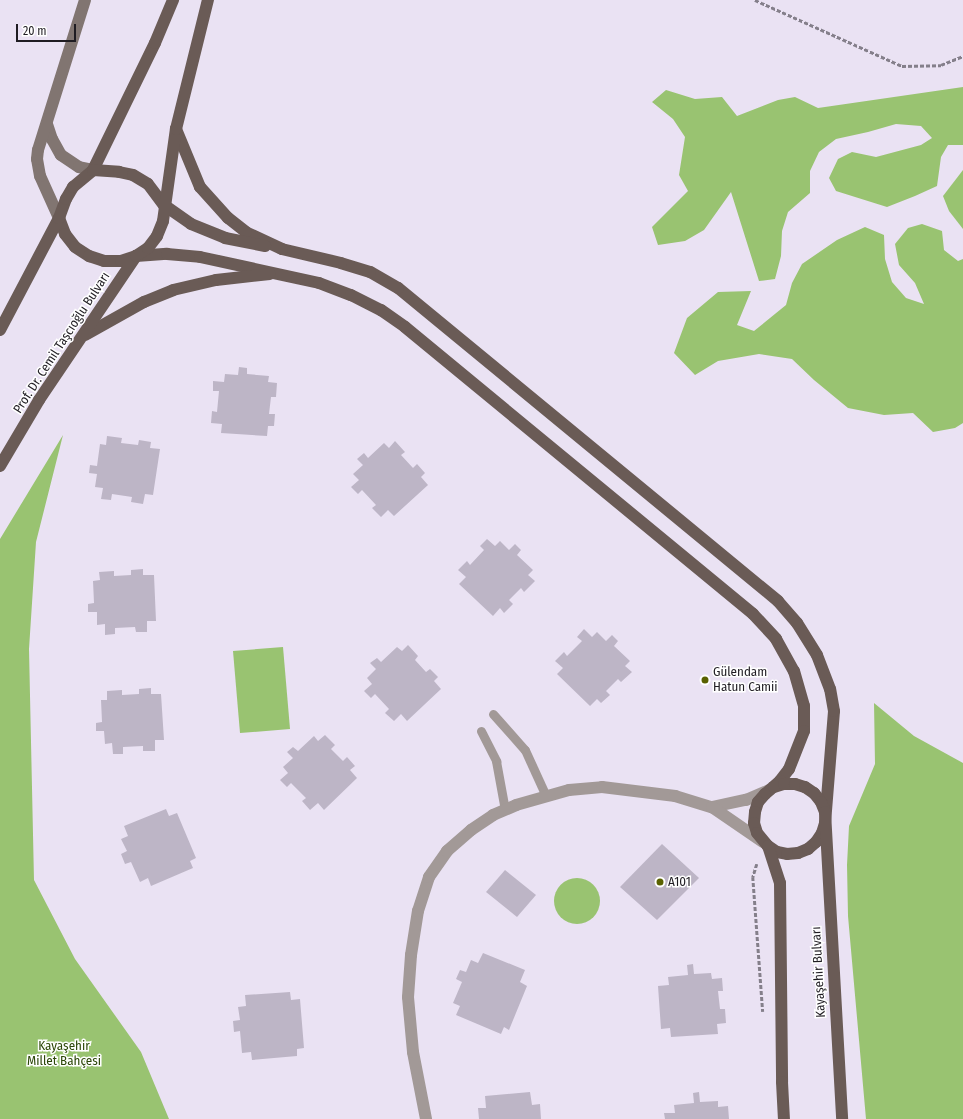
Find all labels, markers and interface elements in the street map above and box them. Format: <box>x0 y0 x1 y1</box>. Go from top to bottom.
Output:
scale bar <box>18 16 78 42</box>
text: 20 m <box>23 24 47 38</box>
street label: Prof. Dr. Cemil Taşcıoğlu Bulvarı <box>10 269 114 417</box>
place label: Gülendam Hatun Camii <box>713 665 778 696</box>
marker: Gülendam Hatun Camii <box>700 675 710 685</box>
place label: A101 <box>668 874 691 890</box>
marker: A101 <box>655 877 665 887</box>
street label: Kayaşehir Bulvarı <box>809 926 829 1018</box>
park label: Kayaşehir Millet Bahçesi <box>27 1039 101 1070</box>

